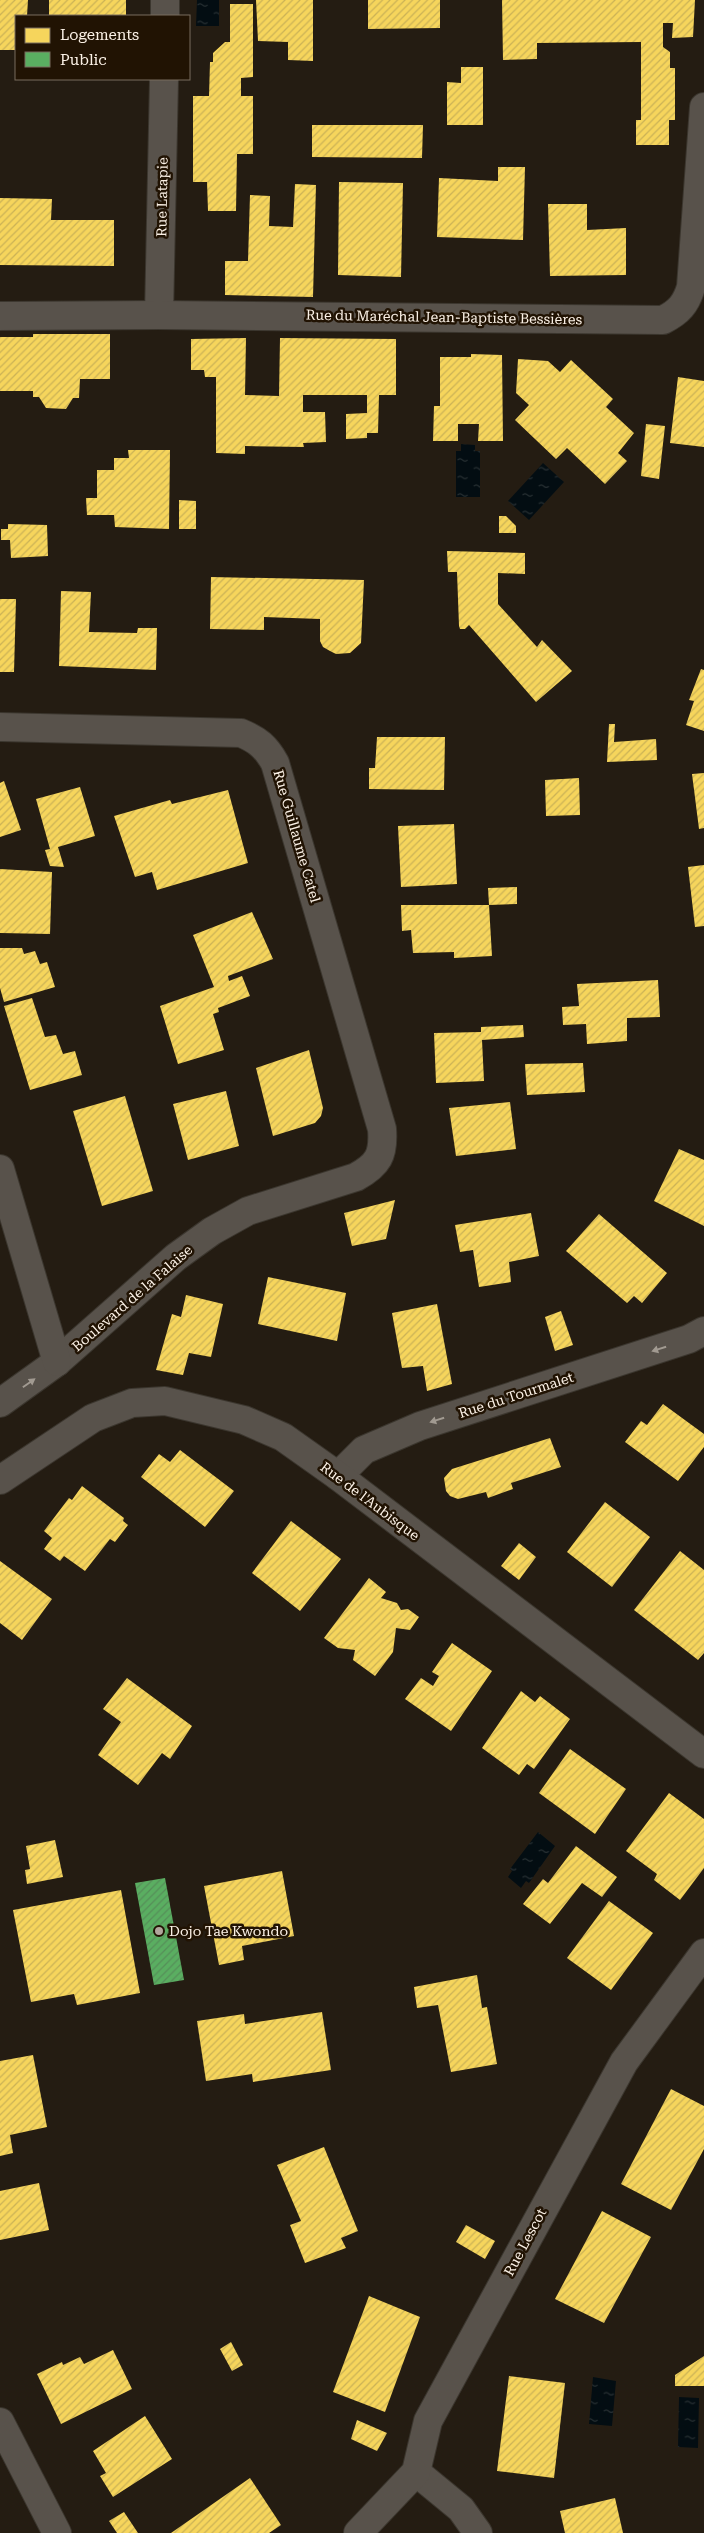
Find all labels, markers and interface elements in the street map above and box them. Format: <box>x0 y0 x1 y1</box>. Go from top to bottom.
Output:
legend <box>15 15 190 80</box>
text: Logements <box>60 26 139 44</box>
text: Public <box>60 51 107 69</box>
street label: Rue Latapie <box>153 157 171 237</box>
street label: Rue du Maréchal Jean-Baptiste Bessières <box>306 307 583 327</box>
street label: Rue Guillaume Catel <box>270 768 324 905</box>
street label: Boulevard de la Falaise <box>69 1241 196 1355</box>
one-way arrow <box>651 1345 666 1353</box>
street label: Rue du Tourmalet <box>457 1369 575 1421</box>
one-way arrow <box>22 1378 36 1388</box>
one-way arrow <box>430 1417 445 1424</box>
street label: Rue de l'Aubisque <box>317 1459 423 1544</box>
place label: Dojo Tae Kwondo <box>169 1923 288 1939</box>
marker: Dojo Tae Kwondo <box>153 1925 165 1937</box>
street label: Rue Lescot <box>501 2206 549 2278</box>

